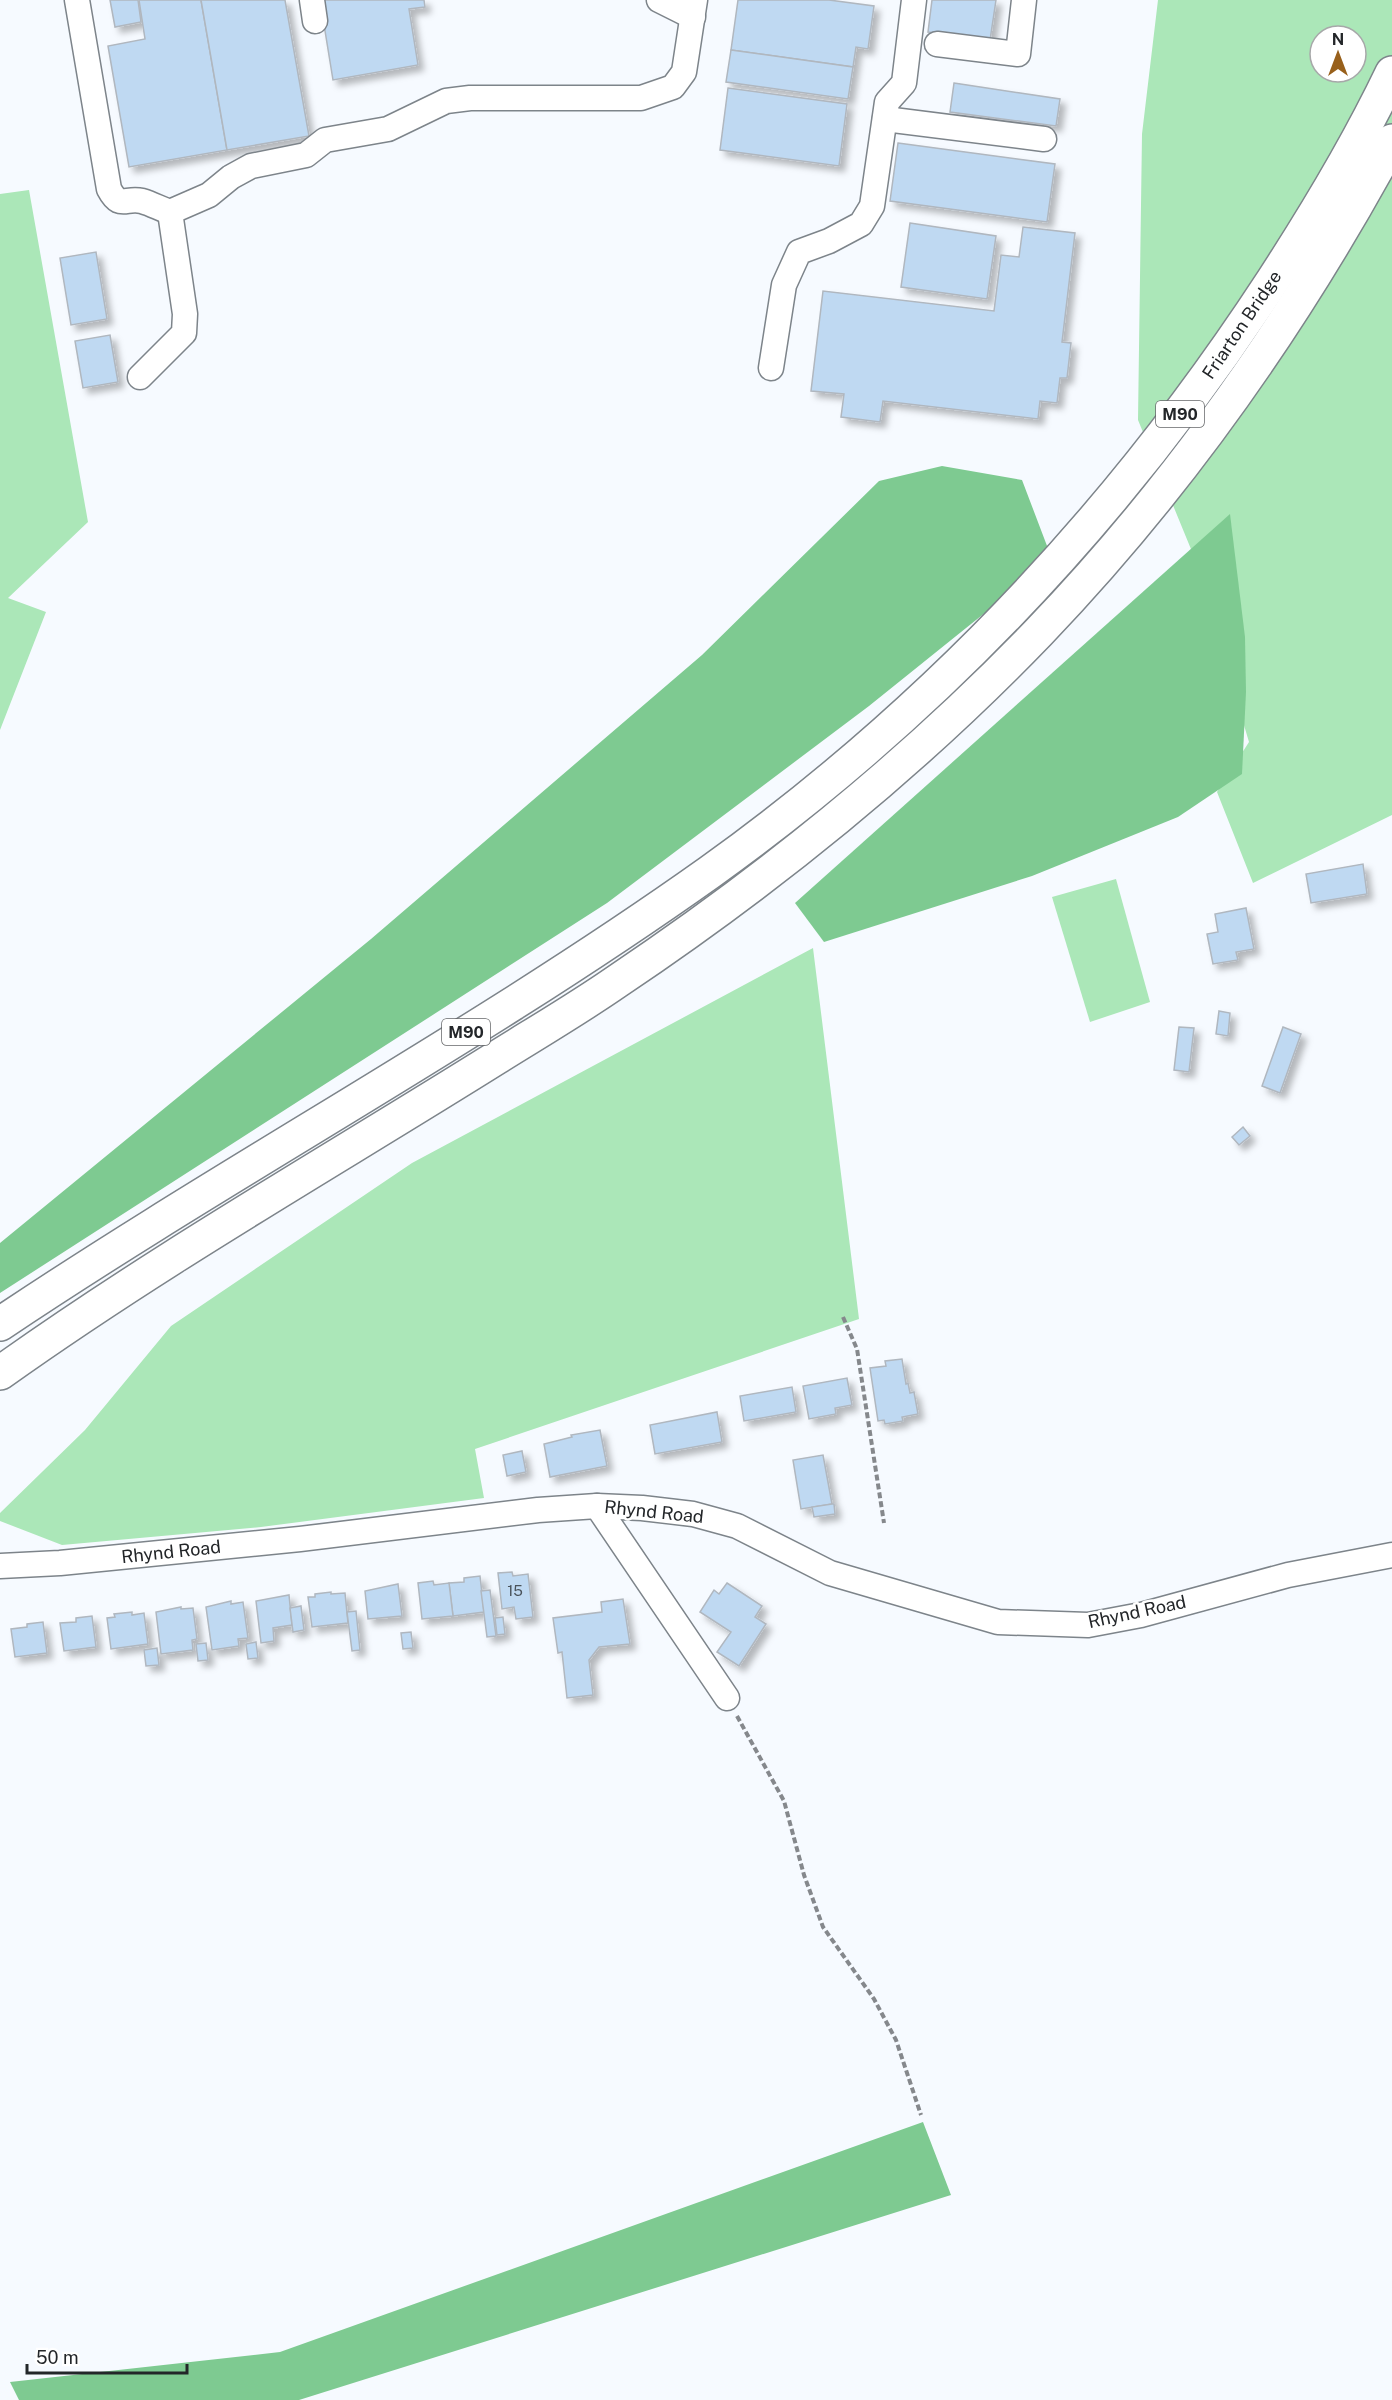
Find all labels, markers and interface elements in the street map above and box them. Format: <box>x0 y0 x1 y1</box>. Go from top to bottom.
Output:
north arrow <box>1308 24 1368 84</box>
text: N <box>1332 30 1344 49</box>
street label: Friarton Bridge <box>1198 267 1286 383</box>
road number: M90 <box>1156 401 1204 427</box>
road number: M90 <box>442 1019 490 1045</box>
street label: Rhynd Road <box>603 1496 705 1527</box>
street label: Rhynd Road <box>120 1536 222 1567</box>
house number: 15 <box>507 1582 523 1599</box>
street label: Rhynd Road <box>1086 1591 1188 1632</box>
scale bar <box>27 2337 188 2375</box>
text: 50 m <box>36 2347 79 2368</box>

